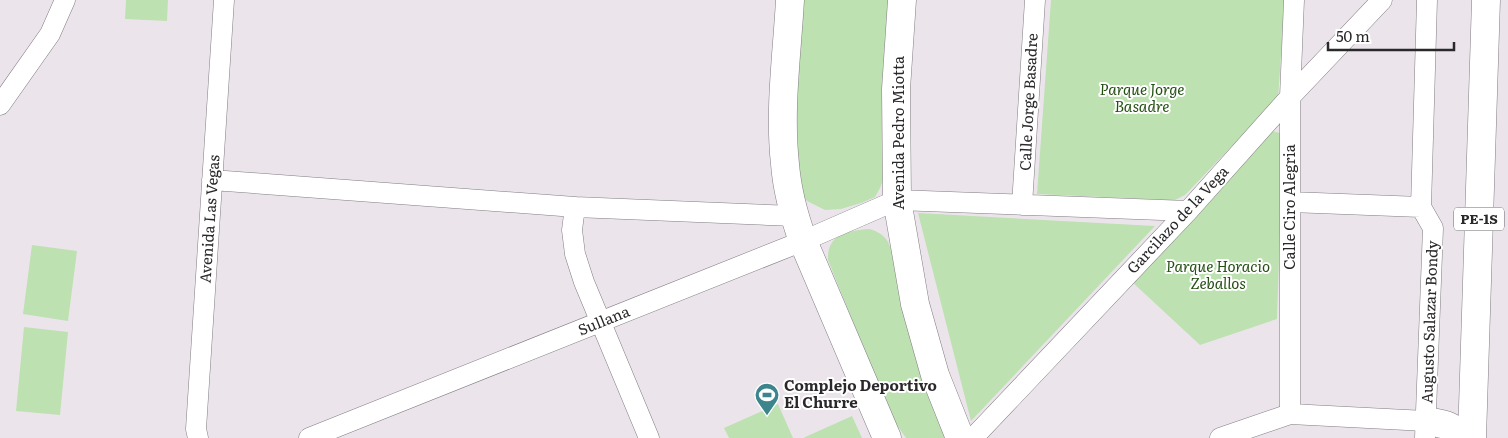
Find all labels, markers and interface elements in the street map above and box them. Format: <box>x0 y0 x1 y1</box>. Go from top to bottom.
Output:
scale bar <box>1328 20 1454 52</box>
text: 50 m <box>1336 24 1370 47</box>
street label: Calle Jorge Basadre <box>1012 32 1043 171</box>
street label: Avenida Pedro Miotta <box>886 55 909 210</box>
park label: Parque Jorge Basadre <box>1100 77 1184 117</box>
street label: Calle Ciro Alegria <box>1277 143 1300 270</box>
street label: Avenida Las Vegas <box>193 154 224 284</box>
street label: Garcilazo de la Vega <box>1121 159 1234 278</box>
road number: PE-1S <box>1454 208 1504 230</box>
street label: Augusto Salazar Bondy <box>1414 240 1443 404</box>
park label: Parque Horacio Zeballos <box>1166 254 1270 294</box>
street label: Sullana <box>574 298 634 340</box>
place label: Complejo Deportivo El Churre <box>784 373 937 413</box>
sports icon: Complejo Deportivo El Churre <box>754 382 780 416</box>

